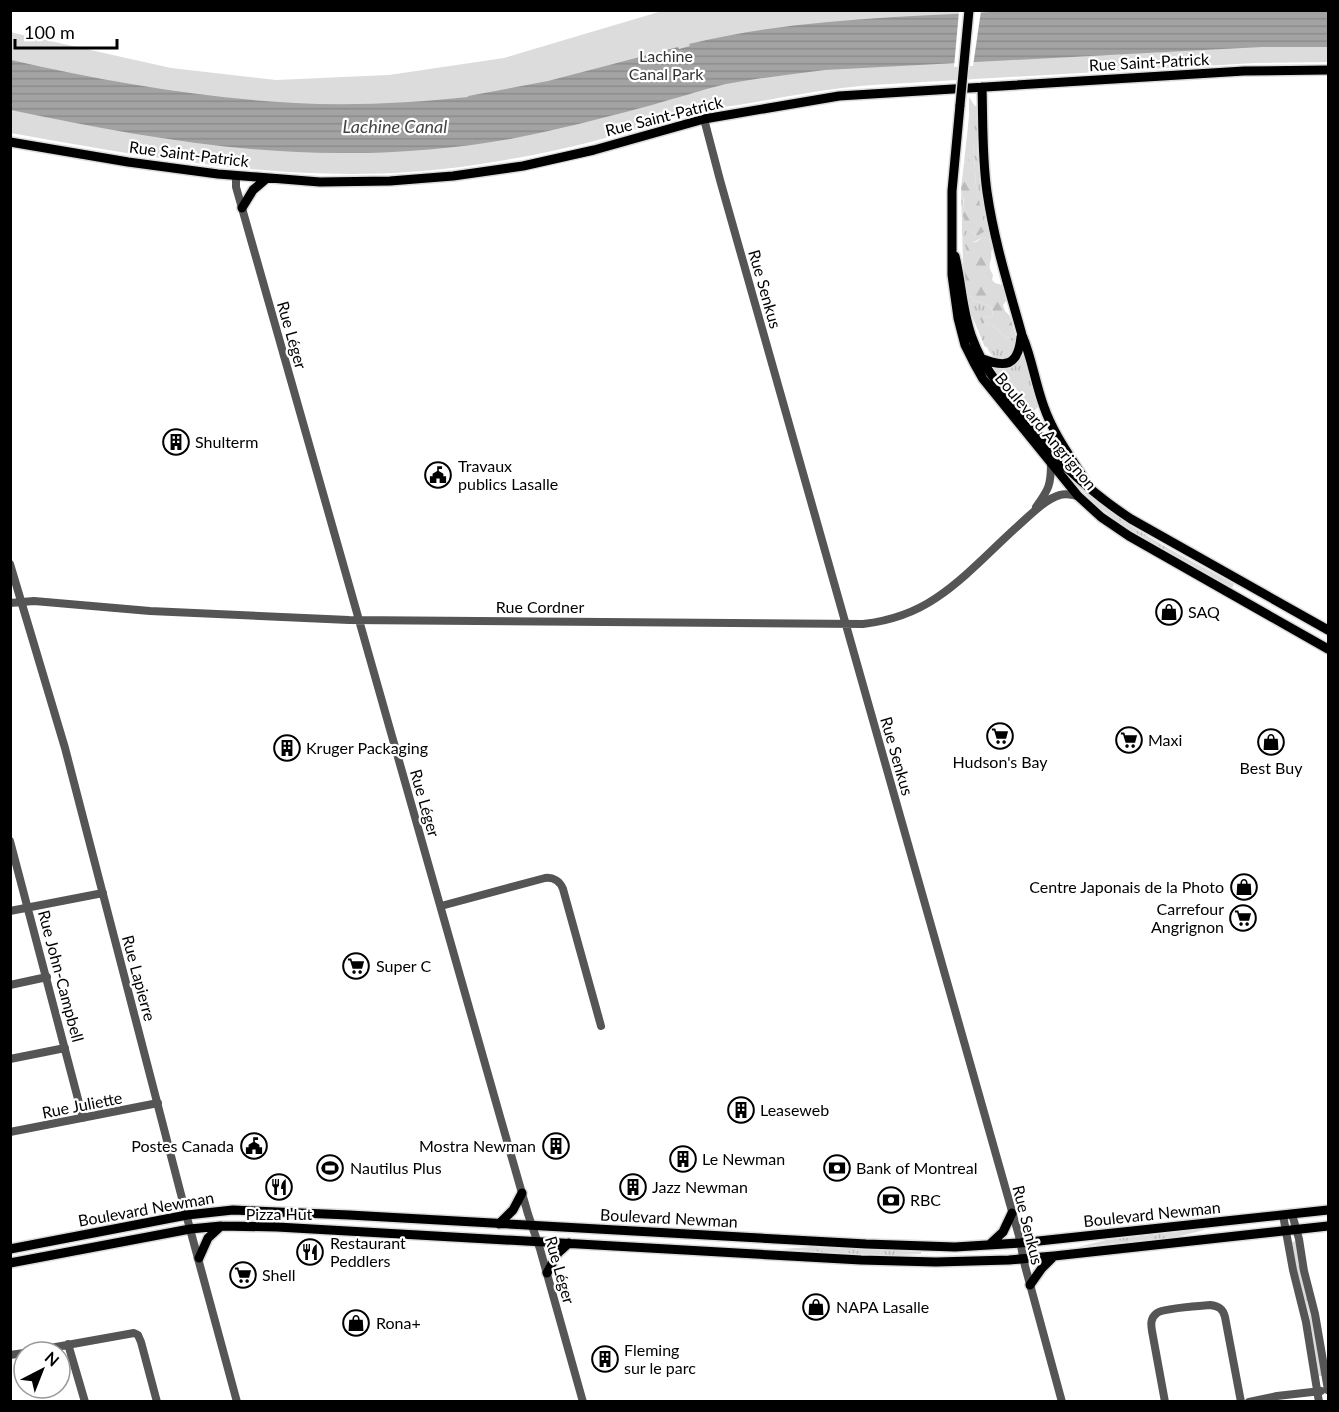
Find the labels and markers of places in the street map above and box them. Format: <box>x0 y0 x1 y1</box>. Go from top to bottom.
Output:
building icon: Shulterm <box>161 427 191 457</box>
place label: Shulterm <box>195 432 258 451</box>
place label: Travaux publics Lasalle <box>458 456 558 493</box>
public building icon: Travaux publics Lasalle <box>423 460 453 490</box>
shop icon: SAQ <box>1154 597 1184 627</box>
place label: SAQ <box>1188 602 1220 621</box>
supermarket icon: Hudson's Bay <box>985 721 1015 751</box>
supermarket icon: Maxi <box>1114 725 1144 755</box>
shop icon: Best Buy <box>1256 727 1286 757</box>
place label: Maxi <box>1148 730 1182 749</box>
building icon: Kruger Packaging <box>272 733 302 763</box>
place label: Kruger Packaging <box>306 738 428 757</box>
place label: Hudson's Bay <box>952 752 1048 771</box>
place label: Best Buy <box>1240 758 1303 777</box>
shop icon: Centre Japonais de la Photo <box>1229 872 1259 902</box>
place label: Centre Japonais de la Photo <box>1029 877 1224 896</box>
place label: Carrefour Angrignon <box>1151 899 1224 936</box>
supermarket icon: Carrefour Angrignon <box>1228 903 1258 933</box>
supermarket icon: Super C <box>341 951 371 981</box>
place label: Super C <box>376 956 431 975</box>
building icon: Leaseweb <box>726 1095 756 1125</box>
place label: Leaseweb <box>760 1100 829 1119</box>
public building icon: Postes Canada <box>239 1131 269 1161</box>
building icon: Mostra Newman <box>541 1131 571 1161</box>
place label: Postes Canada <box>131 1136 234 1155</box>
place label: Mostra Newman <box>419 1136 536 1155</box>
building icon: Le Newman <box>668 1144 698 1174</box>
place label: Le Newman <box>702 1149 785 1168</box>
sports icon: Nautilus Plus <box>315 1153 345 1183</box>
bank icon: Bank of Montreal <box>822 1153 852 1183</box>
place label: Nautilus Plus <box>350 1158 442 1177</box>
place label: Bank of Montreal <box>856 1158 978 1177</box>
restaurant icon: Pizza Hut <box>264 1172 294 1202</box>
building icon: Jazz Newman <box>618 1172 648 1202</box>
place label: Jazz Newman <box>652 1177 748 1196</box>
bank icon: RBC <box>876 1185 906 1215</box>
place label: RBC <box>910 1190 941 1209</box>
place label: Pizza Hut <box>246 1204 313 1223</box>
place label: Restaurant Peddlers <box>330 1233 406 1270</box>
restaurant icon: Restaurant Peddlers <box>295 1237 325 1267</box>
supermarket icon: Shell <box>228 1260 258 1290</box>
place label: Shell <box>262 1265 295 1284</box>
shop icon: NAPA Lasalle <box>801 1292 831 1322</box>
place label: NAPA Lasalle <box>836 1297 929 1316</box>
shop icon: Rona+ <box>341 1308 371 1338</box>
place label: Rona+ <box>376 1313 421 1332</box>
place label: Fleming sur le parc <box>624 1340 696 1377</box>
building icon: Fleming sur le parc <box>590 1344 620 1374</box>

